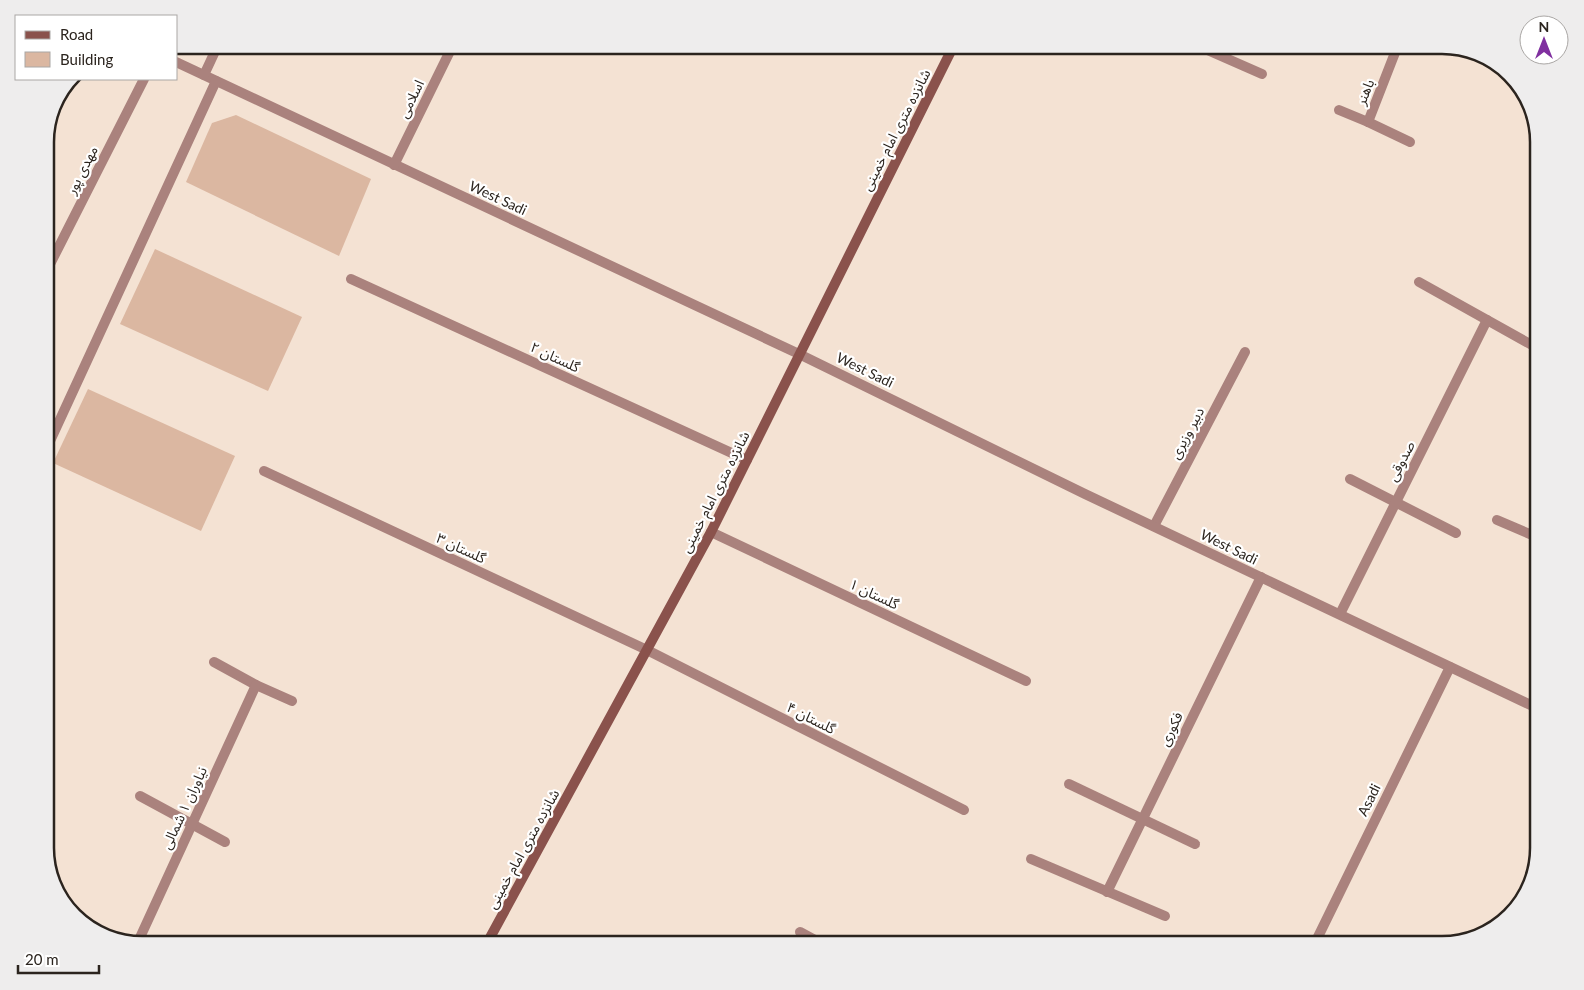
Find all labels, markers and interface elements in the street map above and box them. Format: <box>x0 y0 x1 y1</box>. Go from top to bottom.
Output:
legend <box>15 15 178 80</box>
north arrow <box>1519 15 1569 65</box>
text: N <box>1539 18 1549 35</box>
text: Road <box>60 25 93 43</box>
text: Building <box>60 50 113 68</box>
street label: شانزده متری امام خمینی <box>858 66 936 195</box>
street label: باهنر <box>1351 76 1378 108</box>
street label: اسلامی <box>394 77 428 121</box>
street label: مهدی پور <box>62 143 103 199</box>
street label: West Sadi <box>467 177 530 218</box>
street label: گلستان ۲ <box>527 338 583 376</box>
street label: West Sadi <box>834 348 897 391</box>
street label: دبیر وزیری <box>1166 404 1208 462</box>
street label: شانزده متری امام خمینی <box>677 428 755 557</box>
street label: صدوقی <box>1383 437 1419 484</box>
street label: West Sadi <box>1198 525 1261 568</box>
street label: گلستان ۳ <box>433 529 489 567</box>
street label: گلستان ۱ <box>846 575 902 613</box>
street label: گلستان ۴ <box>784 698 839 738</box>
street label: فکوری <box>1155 709 1187 749</box>
street label: نیاوران ۱ شمالی <box>157 764 211 852</box>
street label: Asadi <box>1354 781 1384 819</box>
street label: شانزده متری امام خمینی <box>483 786 565 913</box>
scale bar <box>18 942 99 974</box>
text: 20 m <box>25 950 59 968</box>

